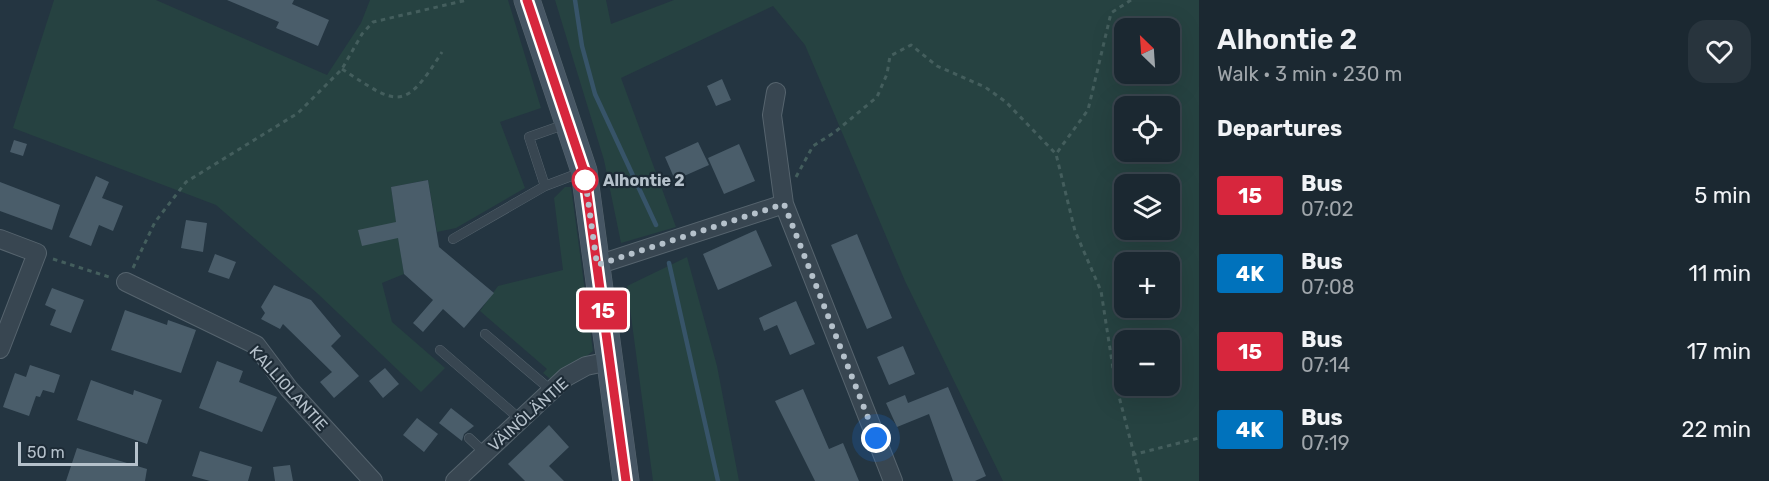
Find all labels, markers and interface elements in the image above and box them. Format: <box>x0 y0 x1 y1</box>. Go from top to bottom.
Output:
north arrow <box>1114 18 1180 84</box>
map controls <box>1114 18 1180 396</box>
button: heart <box>1688 20 1751 83</box>
text: Alhontie 2 <box>1217 23 1357 56</box>
text: Walk · 3 min · 230 m <box>1217 62 1402 86</box>
button: locate <box>1114 96 1180 162</box>
text: Departures <box>1217 115 1342 142</box>
marker: Alhontie 2 <box>572 167 598 193</box>
text: Bus <box>1301 170 1343 197</box>
place label: Alhontie 2 <box>603 171 685 190</box>
button: layers <box>1114 174 1180 240</box>
text: 5 min <box>1694 182 1751 209</box>
text: 15 <box>1238 183 1262 208</box>
text: 07:02 <box>1301 197 1354 221</box>
text: Bus <box>1301 248 1343 275</box>
button: + <box>1114 252 1180 318</box>
text: 11 min <box>1689 260 1751 287</box>
text: 4K <box>1236 261 1264 286</box>
text: 07:08 <box>1301 275 1355 299</box>
line badge: 15 <box>576 290 630 330</box>
text: 15 <box>591 298 615 323</box>
text: Bus <box>1301 326 1343 353</box>
button: − <box>1114 330 1180 396</box>
text: 17 min <box>1687 338 1751 365</box>
text: 15 <box>1238 339 1262 364</box>
street label: KALLIOLANTIE <box>246 342 332 435</box>
text: 07:14 <box>1301 353 1350 377</box>
street label: VÄINÖLÄNTIE <box>484 374 572 455</box>
text: Bus <box>1301 404 1343 431</box>
text: 22 min <box>1682 416 1751 443</box>
text: 4K <box>1236 417 1264 442</box>
your location <box>861 423 891 453</box>
text: 07:19 <box>1301 431 1350 455</box>
scale bar <box>18 439 138 466</box>
text: 50 m <box>27 443 65 462</box>

